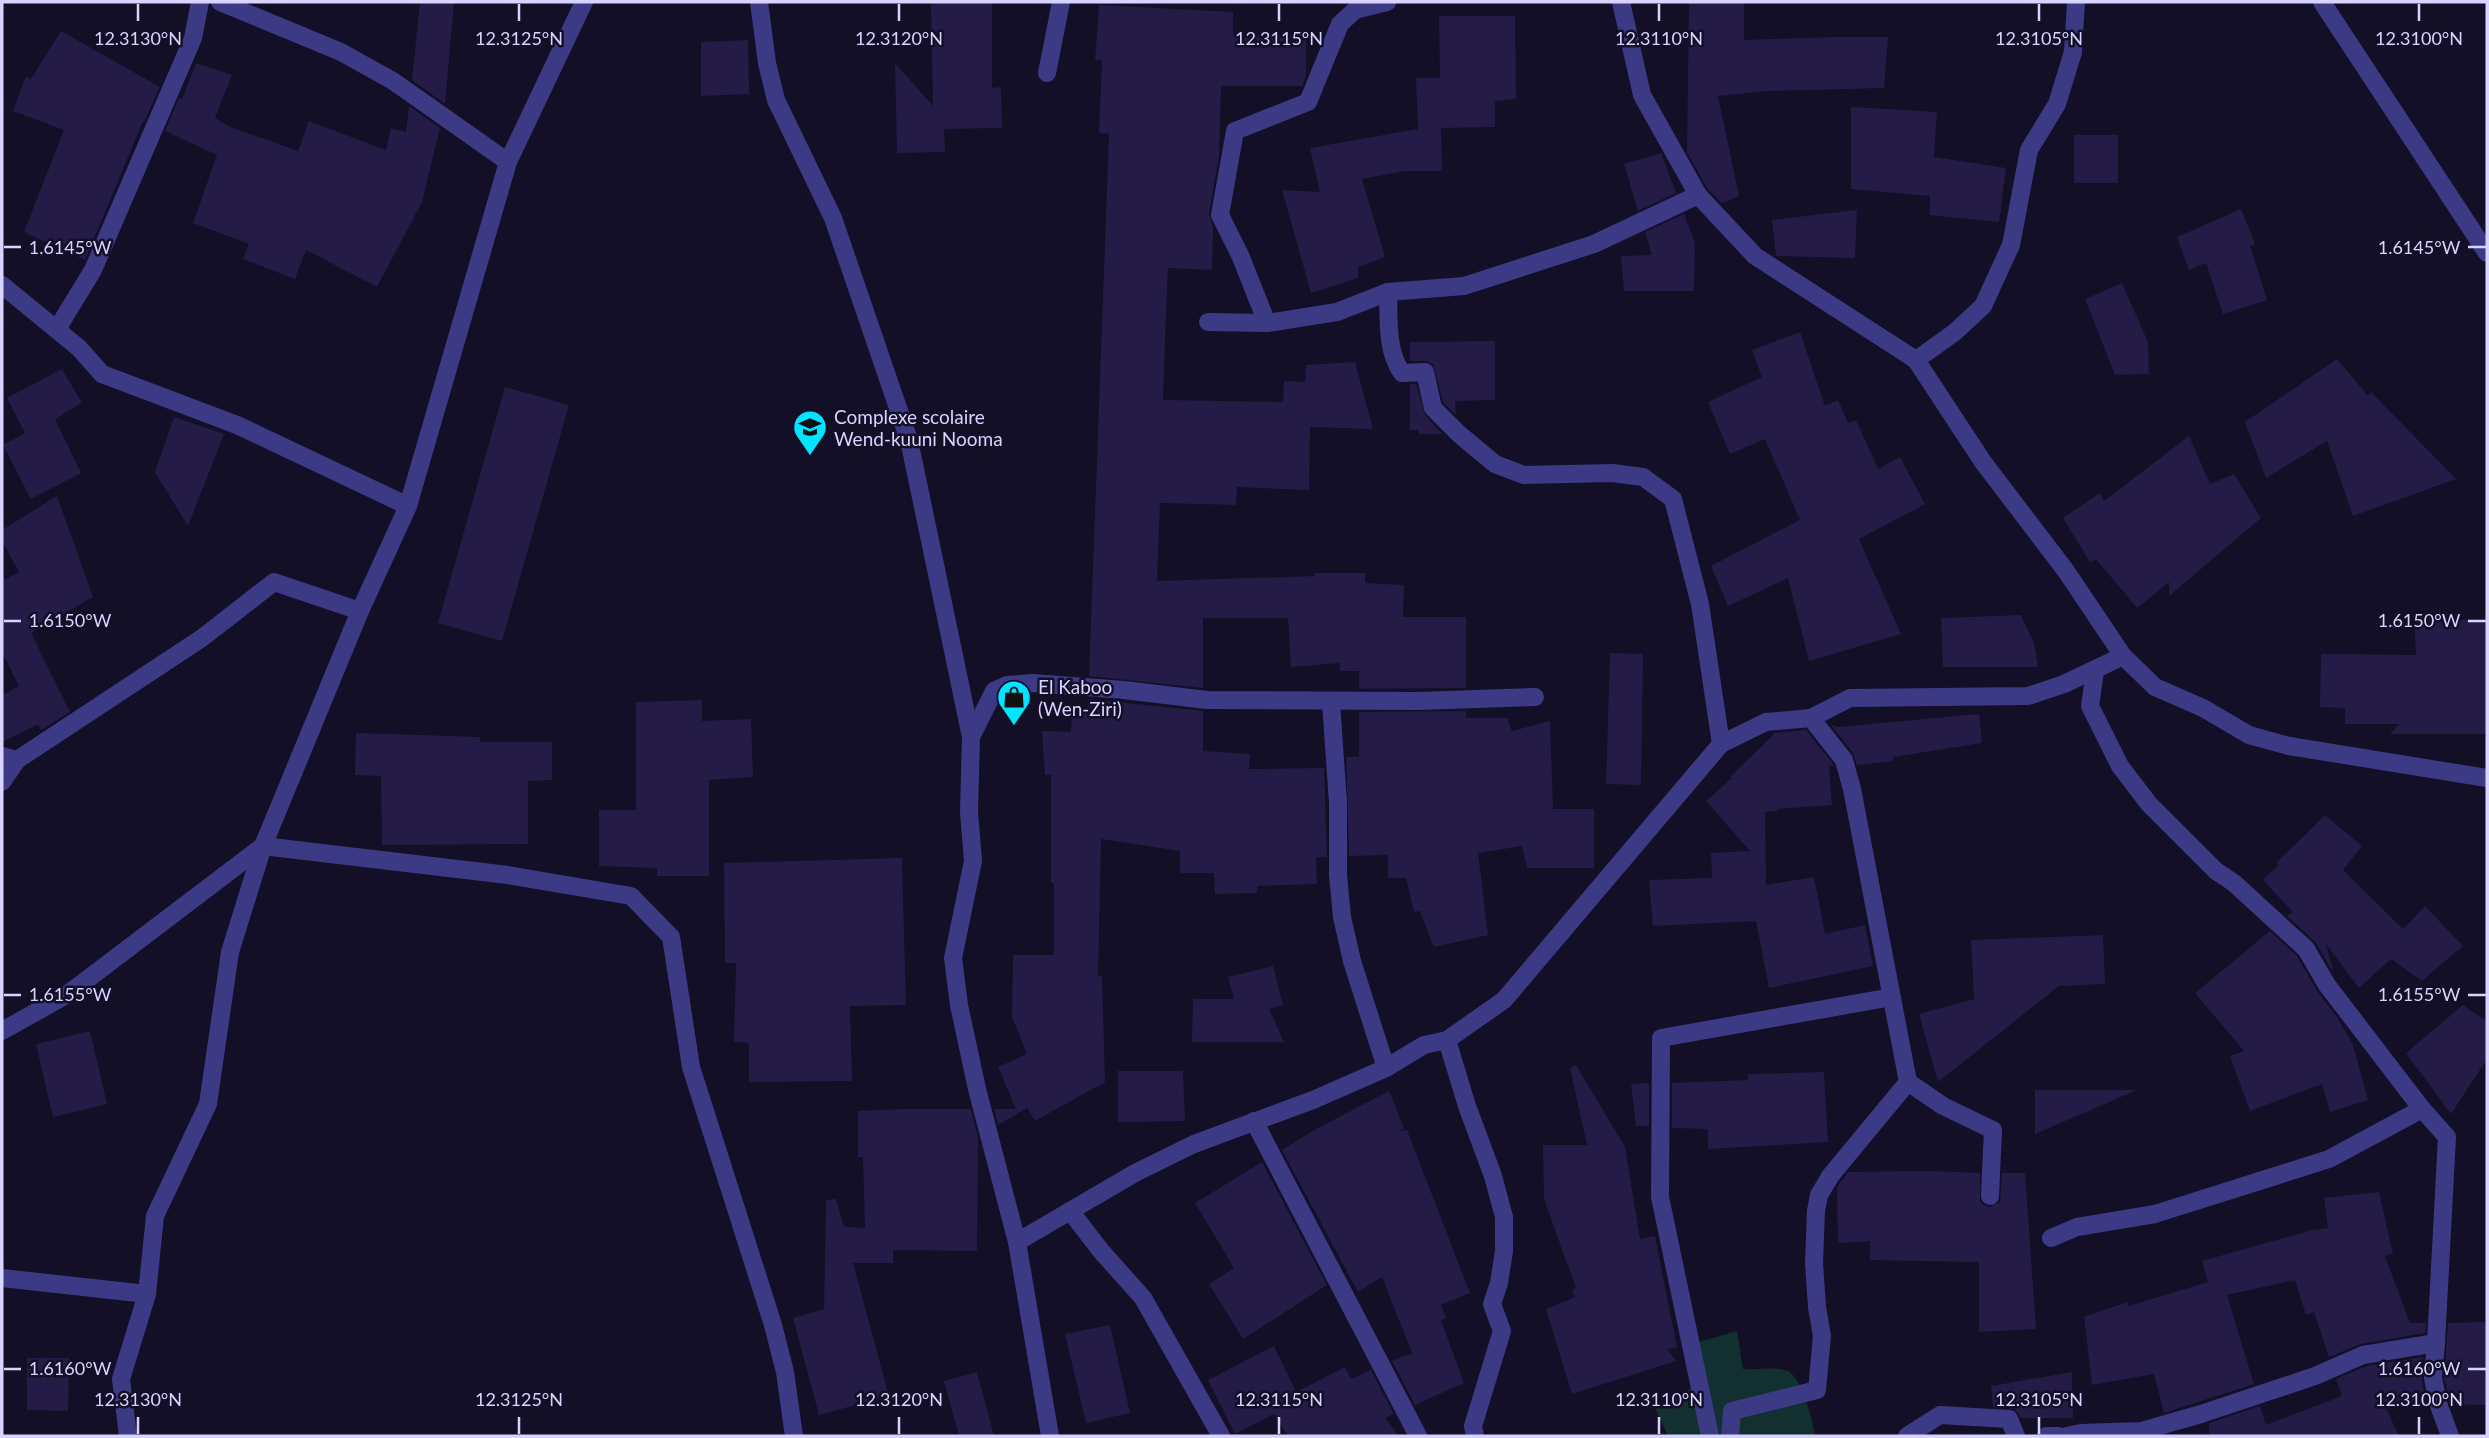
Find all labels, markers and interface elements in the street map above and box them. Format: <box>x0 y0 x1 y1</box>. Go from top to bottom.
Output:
text: 12.3130°N <box>94 27 182 49</box>
text: 12.3125°N <box>475 27 563 49</box>
text: 12.3120°N <box>855 27 943 49</box>
text: 12.3115°N <box>1235 27 1323 49</box>
text: 12.3110°N <box>1615 27 1703 49</box>
text: 12.3105°N <box>1995 27 2083 49</box>
text: 12.3100°N <box>2375 27 2463 49</box>
text: 1.6145°W <box>29 236 112 258</box>
text: 1.6145°W <box>2378 236 2461 258</box>
place label: Complexe scolaire Wend-kuuni Nooma <box>834 405 1003 450</box>
school or university icon: Complexe scolaire Wend-kuuni Nooma <box>791 408 829 457</box>
text: 1.6150°W <box>29 609 112 631</box>
text: 1.6150°W <box>2378 609 2461 631</box>
place label: El Kaboo (Wen-Ziri) <box>1038 675 1122 720</box>
shop icon: El Kaboo (Wen-Ziri) <box>995 678 1033 727</box>
text: 1.6155°W <box>29 983 112 1005</box>
text: 1.6155°W <box>2378 983 2461 1005</box>
text: 1.6160°W <box>29 1357 112 1379</box>
text: 1.6160°W <box>2378 1357 2461 1379</box>
text: 12.3130°N <box>94 1388 182 1410</box>
text: 12.3125°N <box>475 1388 563 1410</box>
text: 12.3120°N <box>855 1388 943 1410</box>
text: 12.3115°N <box>1235 1388 1323 1410</box>
text: 12.3110°N <box>1615 1388 1703 1410</box>
text: 12.3105°N <box>1995 1388 2083 1410</box>
text: 12.3100°N <box>2375 1388 2463 1410</box>

